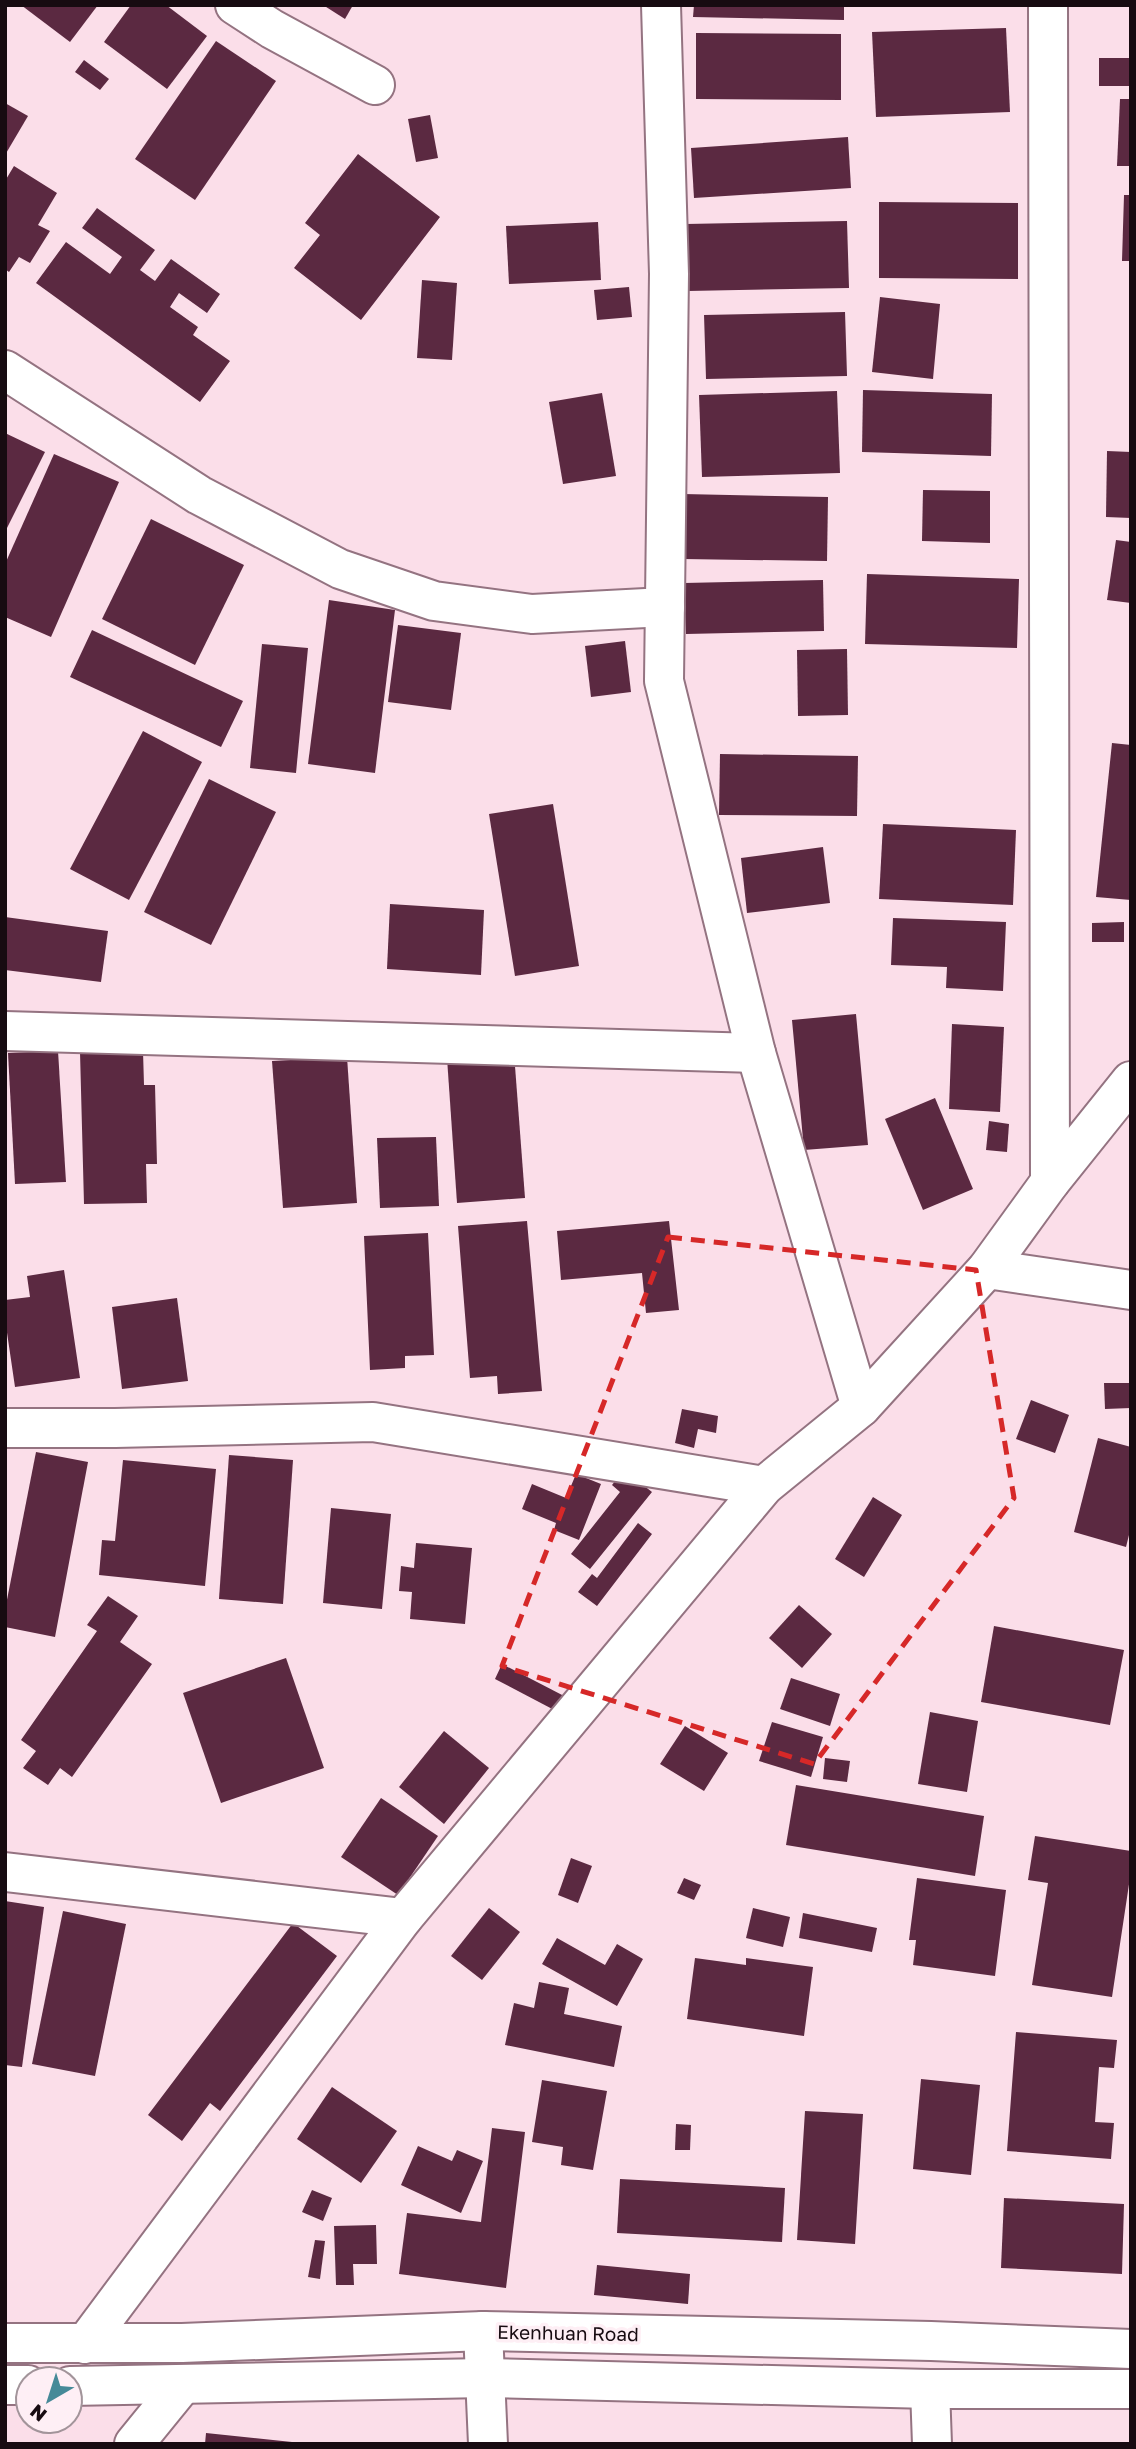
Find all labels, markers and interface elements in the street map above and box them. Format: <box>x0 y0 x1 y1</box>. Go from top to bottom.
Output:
street label: Ekenhuan Road <box>497 2320 639 2345</box>
north arrow <box>14 2365 84 2435</box>
text: N <box>25 2400 51 2427</box>

